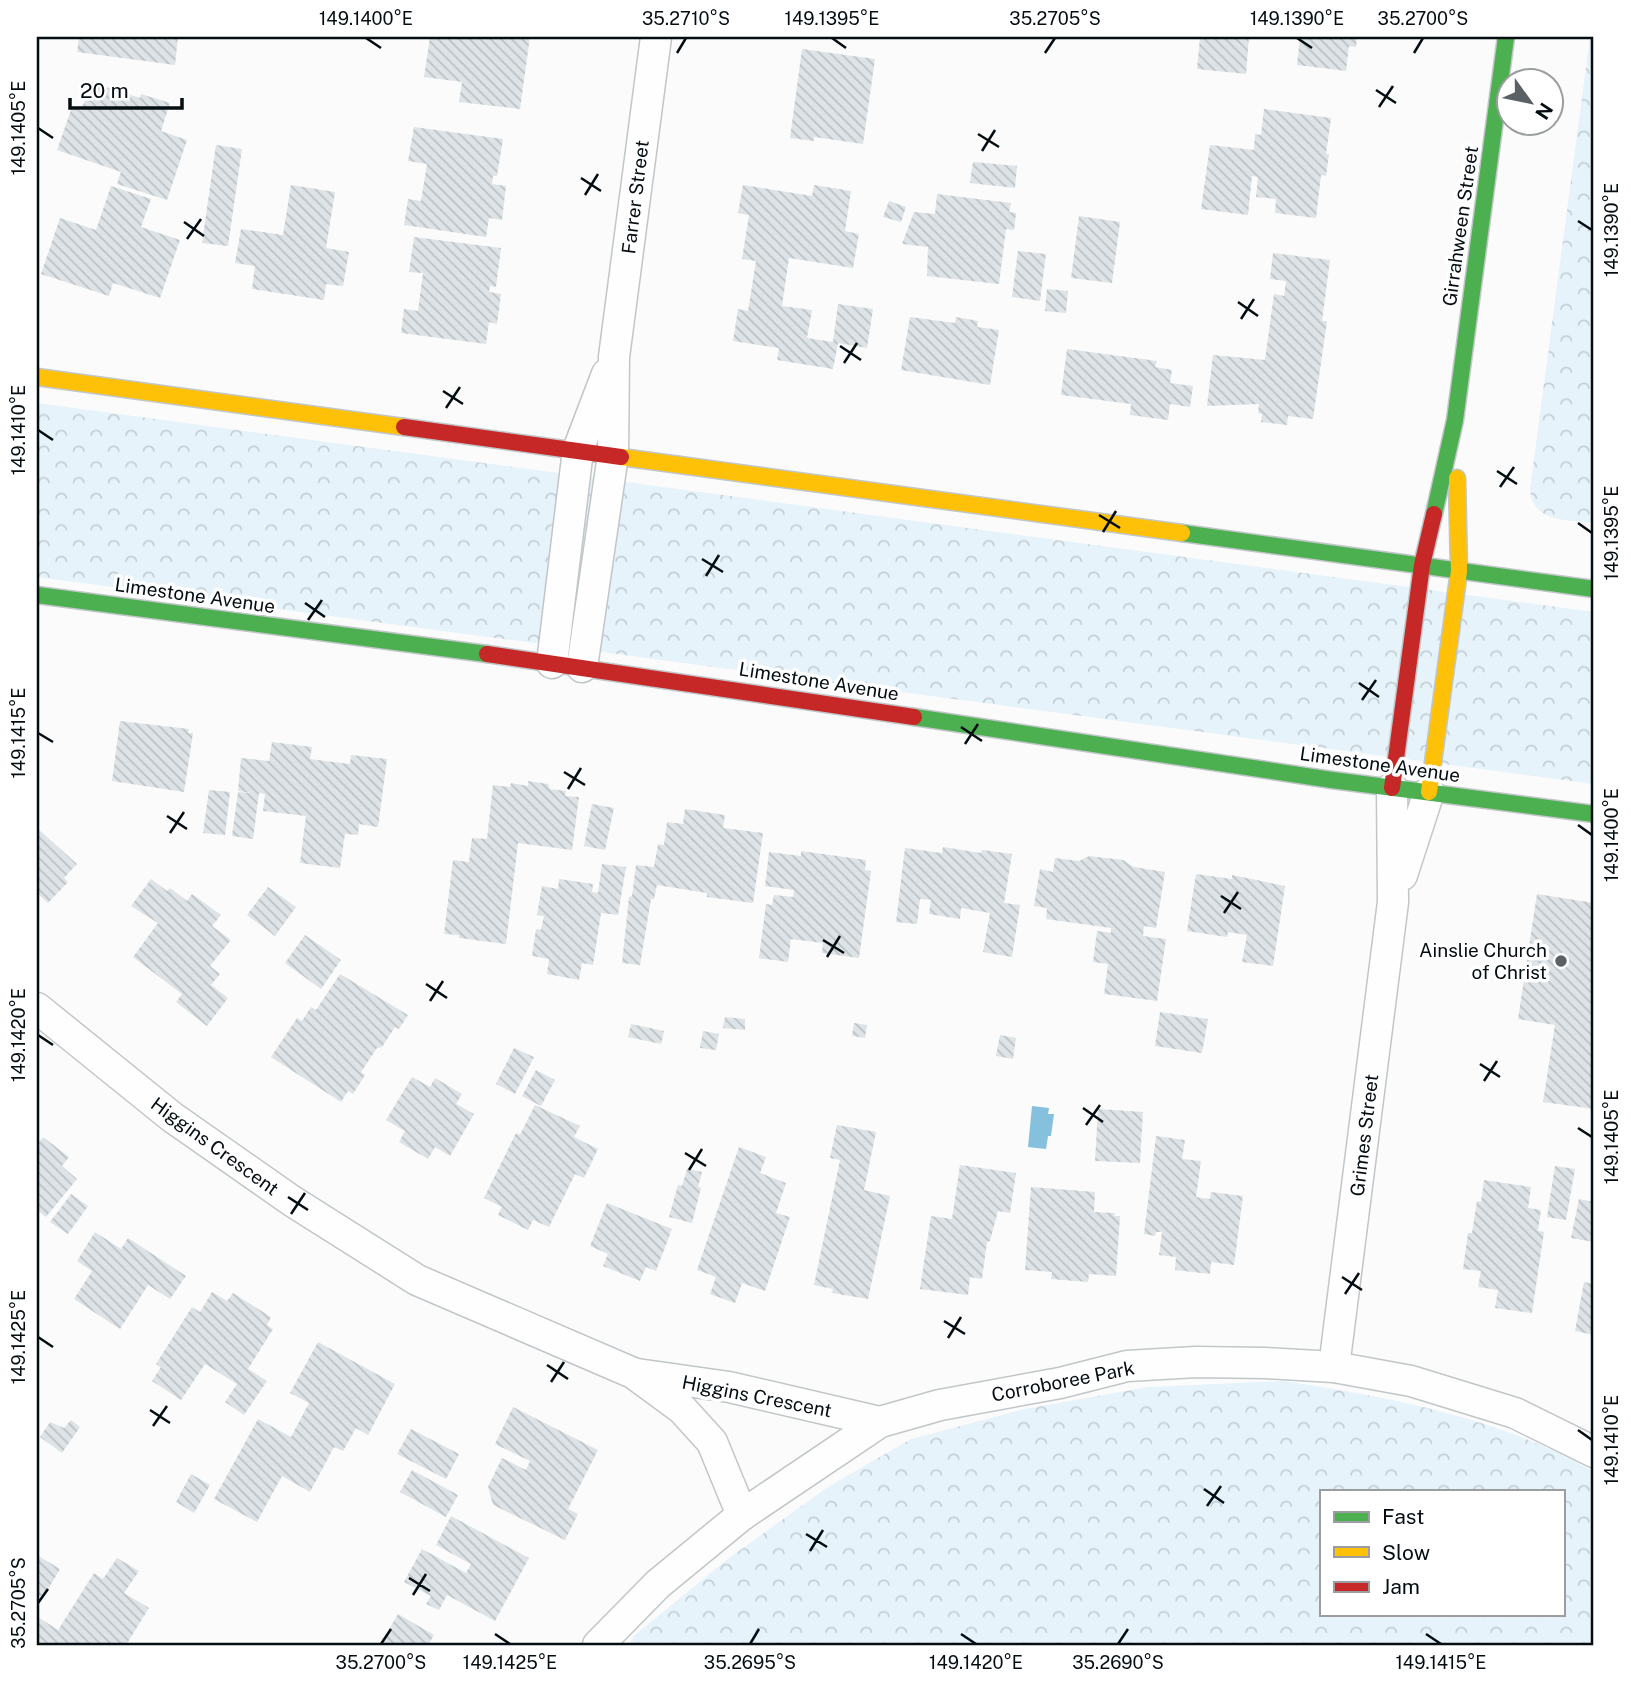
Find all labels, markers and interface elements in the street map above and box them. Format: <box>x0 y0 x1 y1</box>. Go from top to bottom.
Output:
text: 149.1400°E <box>319 8 413 29</box>
text: 35.2710°S <box>642 8 730 29</box>
text: 149.1395°E <box>785 8 879 29</box>
text: 35.2705°S <box>1009 8 1101 29</box>
text: 149.1390°E <box>1250 8 1344 29</box>
text: 35.2700°S <box>1378 8 1468 29</box>
scale bar <box>70 66 182 110</box>
north arrow <box>1494 66 1564 136</box>
text: 20 m <box>80 78 129 103</box>
text: 149.1405°E <box>8 81 29 175</box>
text: N <box>1531 99 1558 123</box>
street label: Farrer Street <box>617 139 653 255</box>
street label: Girrahween Street <box>1438 144 1482 308</box>
text: 149.1390°E <box>1601 183 1622 277</box>
text: 149.1410°E <box>8 385 29 475</box>
text: 149.1395°E <box>1601 486 1622 580</box>
street label: Limestone Avenue <box>113 573 277 617</box>
street label: Limestone Avenue <box>737 657 901 705</box>
text: 149.1415°E <box>8 688 29 778</box>
street label: Limestone Avenue <box>1298 742 1462 786</box>
text: 149.1400°E <box>1601 788 1622 882</box>
place label: Ainslie Church of Christ <box>1419 939 1547 983</box>
marker: Ainslie Church of Christ <box>1553 953 1569 969</box>
text: 149.1420°E <box>8 988 29 1082</box>
street label: Grimes Street <box>1346 1073 1382 1197</box>
text: 149.1405°E <box>1601 1090 1622 1184</box>
street label: Higgins Crescent <box>147 1092 283 1200</box>
text: 149.1425°E <box>8 1290 29 1384</box>
street label: Corroboree Park <box>990 1356 1137 1406</box>
street label: Higgins Crescent <box>680 1371 834 1421</box>
text: 149.1410°E <box>1601 1395 1622 1485</box>
legend <box>1320 1490 1564 1616</box>
text: Fast <box>1382 1504 1424 1529</box>
text: Slow <box>1382 1540 1430 1565</box>
text: 35.2705°S <box>8 1557 29 1649</box>
text: Jam <box>1382 1574 1420 1599</box>
text: 35.2700°S <box>336 1652 426 1673</box>
text: 149.1425°E <box>463 1652 557 1673</box>
text: 35.2695°S <box>704 1652 796 1673</box>
text: 149.1420°E <box>929 1652 1023 1673</box>
text: 35.2690°S <box>1072 1652 1164 1673</box>
text: 149.1415°E <box>1396 1652 1486 1673</box>

